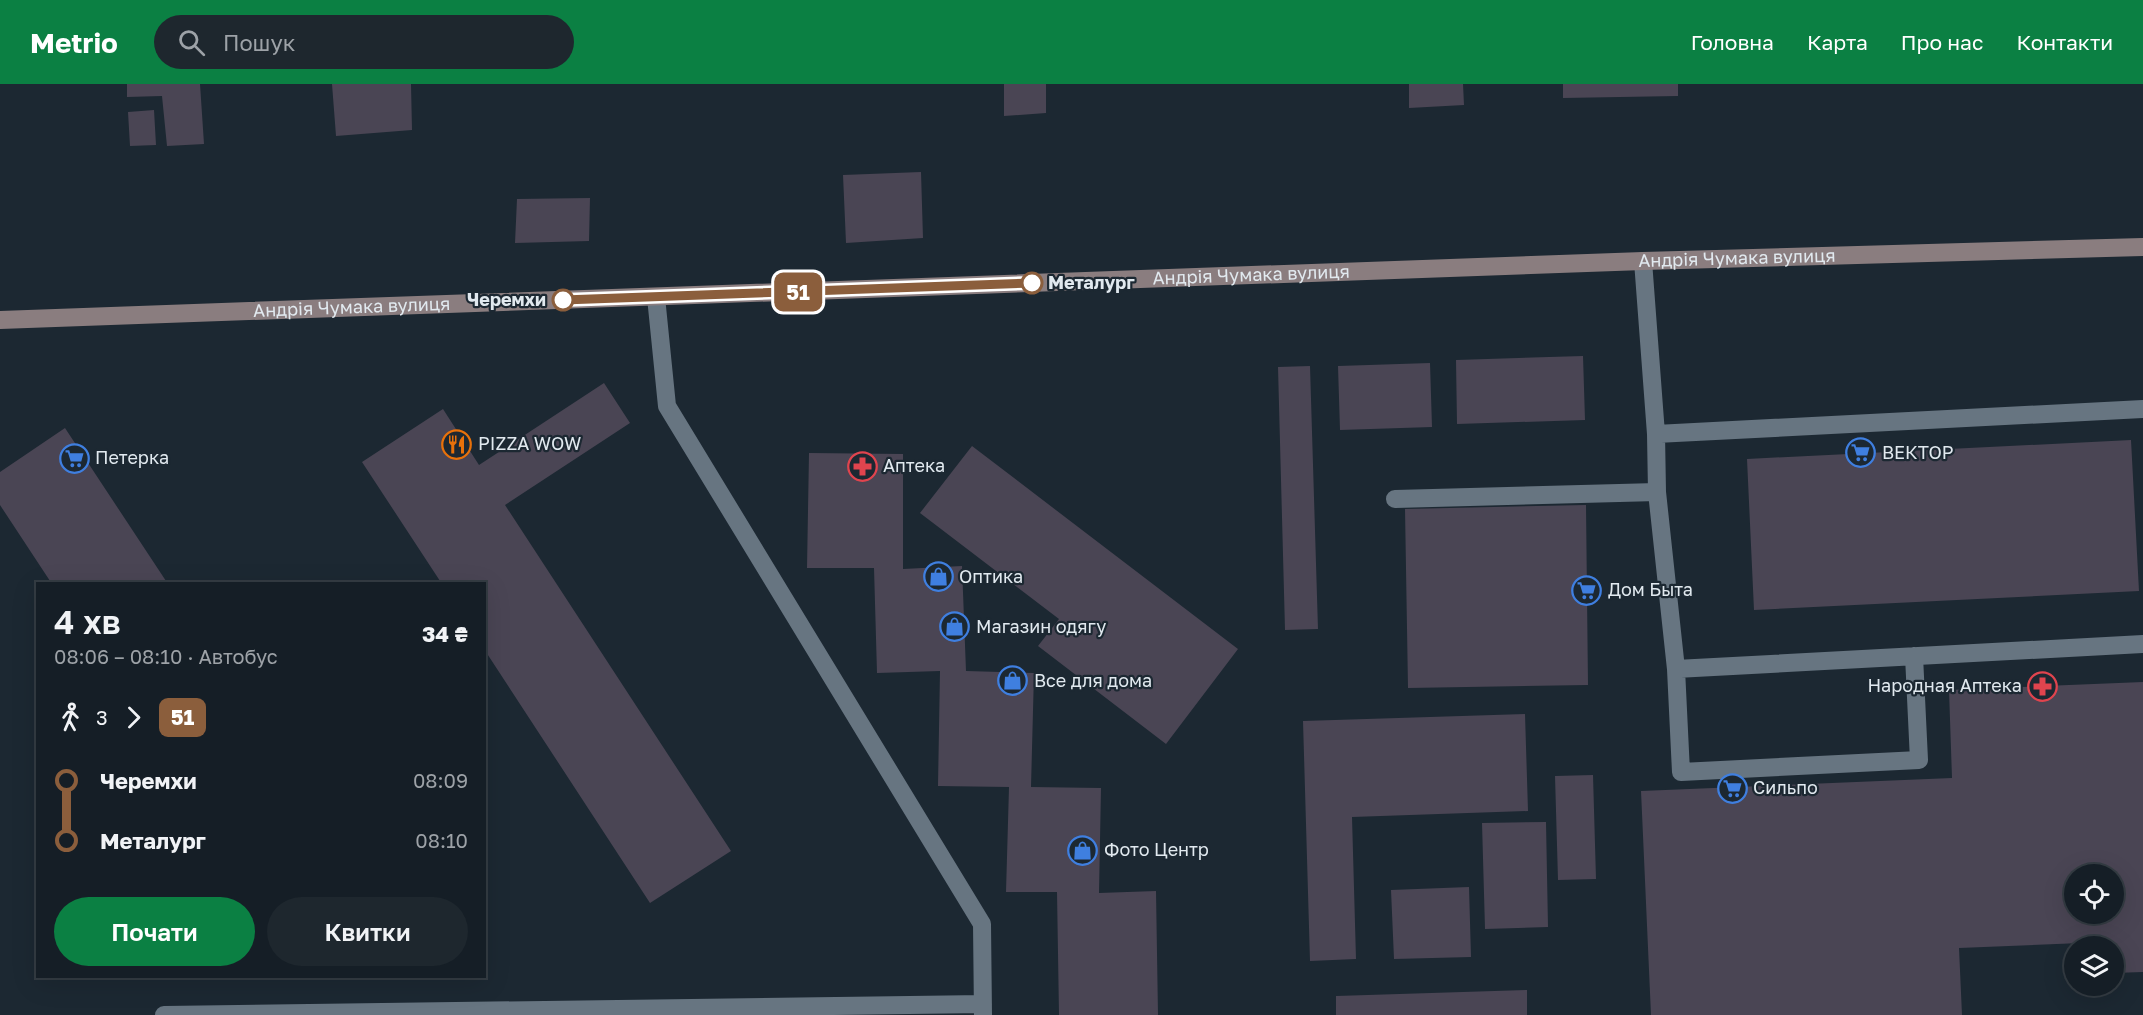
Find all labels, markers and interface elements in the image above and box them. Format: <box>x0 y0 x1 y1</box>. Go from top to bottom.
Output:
search box <box>154 15 574 69</box>
text: Metrio <box>30 26 118 59</box>
icon: search <box>175 26 208 59</box>
text: Пошук <box>223 29 295 56</box>
text: Головна <box>1691 29 1774 55</box>
text: Карта <box>1807 29 1868 55</box>
text: Про нас <box>1901 29 1983 55</box>
text: Контакти <box>2016 29 2113 55</box>
street label: Андрія Чумака вулиця <box>1638 244 1836 271</box>
street label: Андрія Чумака вулиця <box>1152 260 1350 289</box>
place label: Металург <box>1048 271 1135 293</box>
line badge: 51 <box>771 272 825 312</box>
marker: Металург <box>1021 272 1043 294</box>
text: 51 <box>786 279 810 305</box>
place label: Черемхи <box>467 288 546 310</box>
marker: Черемхи <box>552 289 574 311</box>
street label: Андрія Чумака вулиця <box>253 292 451 321</box>
restaurant icon: PIZZA WOW <box>441 428 473 460</box>
place label: PIZZA WOW <box>478 432 581 454</box>
supermarket icon: ВЕКТОР <box>1845 437 1877 469</box>
place label: ВЕКТОР <box>1882 441 1954 463</box>
supermarket icon: Петерка <box>58 442 90 474</box>
place label: Петерка <box>95 446 169 468</box>
pharmacy icon: Аптека <box>846 450 878 482</box>
place label: Аптека <box>883 454 945 476</box>
shop icon: Оптика <box>922 561 954 593</box>
place label: Оптика <box>959 565 1023 587</box>
supermarket icon: Дом Быта <box>1571 574 1603 606</box>
place label: Дом Быта <box>1608 578 1693 600</box>
text: 4 хв <box>54 602 121 641</box>
shop icon: Магазин одягу <box>939 611 971 643</box>
place label: Магазин одягу <box>976 615 1106 637</box>
text: 34 ₴ <box>422 620 468 647</box>
text: 08:06 – 08:10 · Автобус <box>54 644 278 668</box>
shop icon: Все для дома <box>997 665 1029 697</box>
place label: Все для дома <box>1034 669 1152 691</box>
pharmacy icon: Народная Аптека <box>2027 670 2059 702</box>
place label: Народная Аптека <box>1867 674 2022 696</box>
icon: walk <box>54 701 87 734</box>
icon: forward <box>117 701 150 734</box>
text: 51 <box>171 704 194 730</box>
text: 3 <box>96 705 108 729</box>
text: Черемхи <box>100 767 197 794</box>
text: 08:09 <box>413 768 468 792</box>
supermarket icon: Сильпо <box>1716 772 1748 804</box>
place label: Сильпо <box>1753 776 1818 798</box>
text: Металург <box>100 827 206 854</box>
text: 08:10 <box>415 828 468 852</box>
shop icon: Фото Центр <box>1067 834 1099 866</box>
place label: Фото Центр <box>1104 838 1209 860</box>
map controls <box>2064 864 2124 996</box>
button: locate <box>2064 864 2124 924</box>
button: Почати <box>54 897 255 966</box>
button: Квитки <box>267 897 468 966</box>
button: layers <box>2064 936 2124 996</box>

